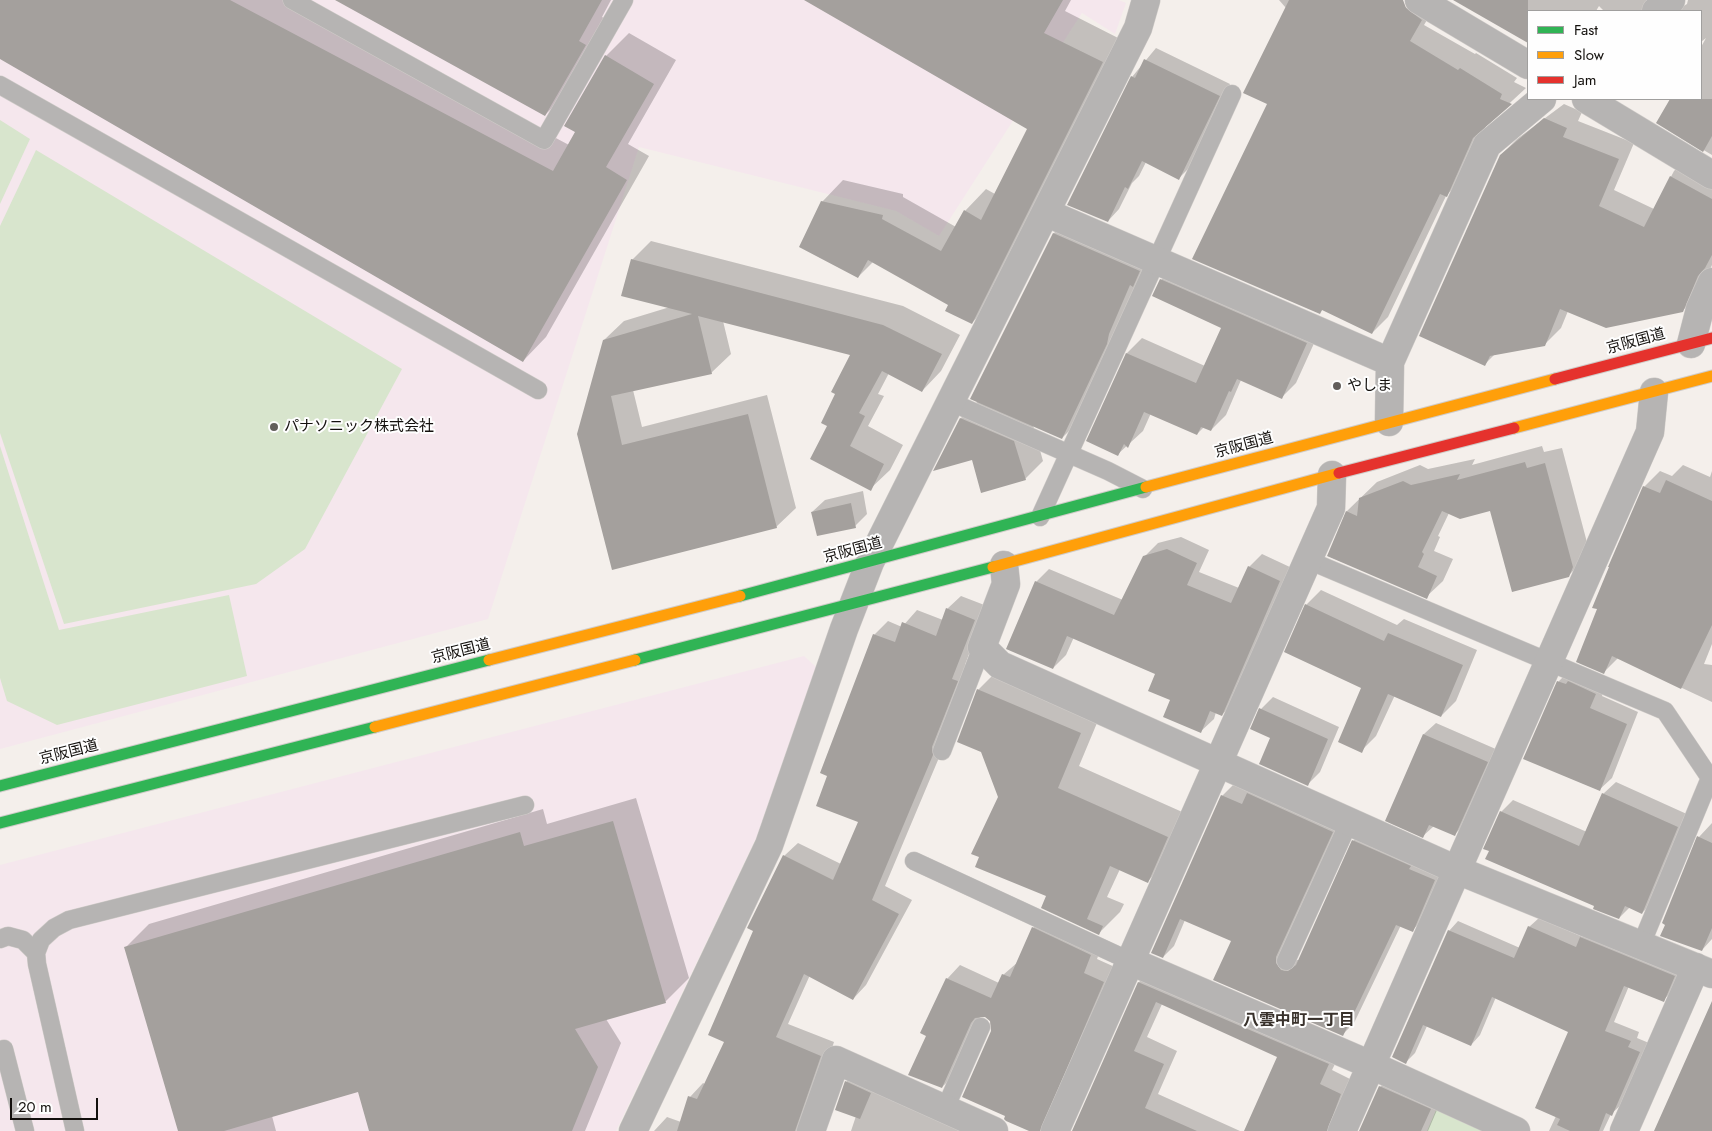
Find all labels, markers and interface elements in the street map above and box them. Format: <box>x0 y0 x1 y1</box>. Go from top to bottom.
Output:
legend <box>1527 10 1702 100</box>
text: Fast <box>1574 19 1598 41</box>
text: Slow <box>1574 44 1604 66</box>
text: Jam <box>1574 69 1597 91</box>
street label: 京阪国道 <box>1605 326 1667 358</box>
place label: やしま <box>1347 377 1392 395</box>
marker: やしま <box>1331 380 1343 392</box>
place label: パナソニック株式会社 <box>284 418 434 436</box>
marker: パナソニック株式会社 <box>268 421 280 433</box>
street label: 京阪国道 <box>1213 430 1275 462</box>
street label: 京阪国道 <box>822 535 884 567</box>
street label: 京阪国道 <box>430 636 492 668</box>
street label: 京阪国道 <box>38 737 100 769</box>
district label: 八雲中町一丁目 <box>1243 1011 1355 1031</box>
scale bar <box>12 1088 100 1120</box>
text: 20 m <box>18 1096 52 1118</box>

